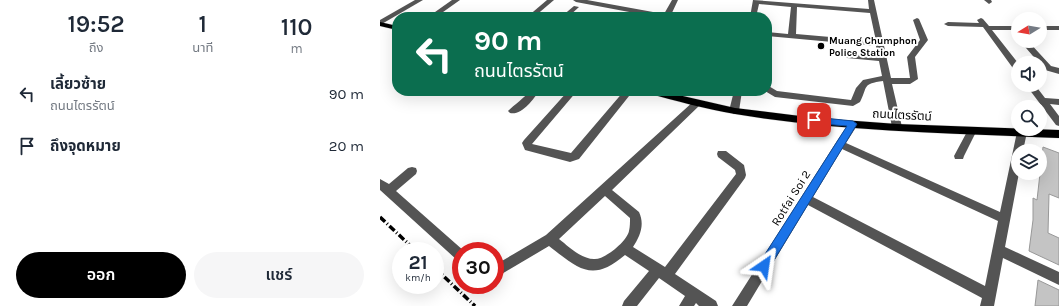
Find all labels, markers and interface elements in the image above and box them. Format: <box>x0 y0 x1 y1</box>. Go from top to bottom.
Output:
text: 19:52 <box>67 10 125 38</box>
text: 1 <box>199 10 207 38</box>
north arrow <box>1011 12 1047 48</box>
map controls <box>1011 12 1047 180</box>
text: 110 <box>281 13 313 41</box>
text: 90 m <box>474 24 542 57</box>
icon: left <box>408 28 460 80</box>
place label: Muang Chumphon Police Station <box>829 35 917 59</box>
text: ถึง <box>89 40 103 55</box>
text: นาที <box>192 40 213 55</box>
text: m <box>291 41 303 56</box>
marker: Muang Chumphon Police Station <box>816 41 826 51</box>
button: sound <box>1011 56 1047 92</box>
text: ถนนไตรรัตน์ <box>474 60 564 82</box>
text: เลี้ยวซ้าย <box>50 75 106 93</box>
icon: left <box>16 83 38 105</box>
text: 90 m <box>329 85 364 103</box>
text: ถนนไตรรัตน์ <box>50 98 115 113</box>
button: search <box>1011 100 1047 136</box>
pin <box>797 103 831 137</box>
street label: ถนนไตรรัตน์ <box>872 106 932 124</box>
icon: arrive <box>803 109 825 131</box>
icon: arrive <box>16 135 38 157</box>
text: ถึงจุดหมาย <box>50 137 121 155</box>
text: 20 m <box>329 137 364 155</box>
button: layers <box>1011 144 1047 180</box>
street label: Rotfai Soi 2 <box>768 168 814 228</box>
speed limit sign: 30 <box>452 242 504 294</box>
position arrow <box>743 245 785 287</box>
text: 21 <box>408 251 428 274</box>
button: ออก <box>16 252 186 298</box>
button: แชร์ <box>194 252 364 298</box>
text: km/h <box>405 272 431 284</box>

